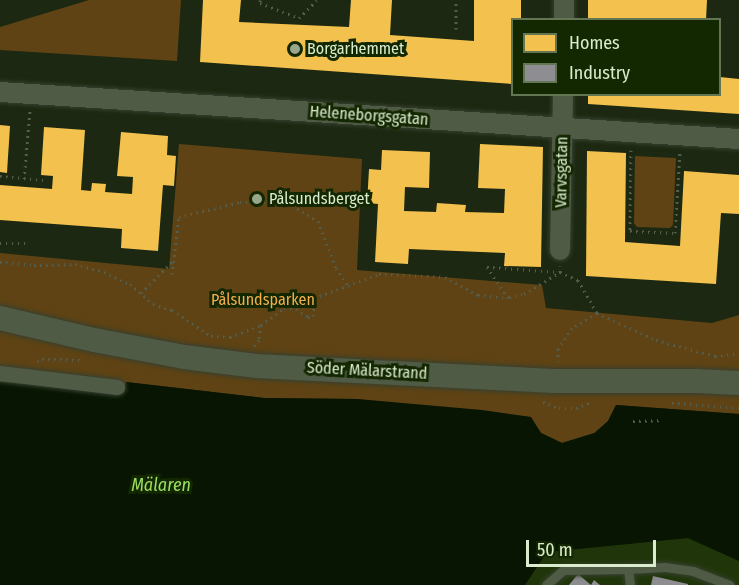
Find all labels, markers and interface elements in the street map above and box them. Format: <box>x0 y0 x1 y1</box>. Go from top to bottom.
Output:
legend <box>511 18 721 96</box>
text: Homes <box>569 32 620 54</box>
place label: Borgarhemmet <box>307 39 404 59</box>
marker: Borgarhemmet <box>288 42 302 56</box>
text: Industry <box>569 62 630 84</box>
street label: Heleneborgsgatan <box>309 102 429 130</box>
street label: Varvsgatan <box>552 136 572 208</box>
place label: Pålsundsberget <box>269 189 370 209</box>
marker: Pålsundsberget <box>250 192 264 206</box>
park label: Pålsundsparken <box>211 290 315 310</box>
street label: Söder Mälarstrand <box>306 358 428 384</box>
water label: Mälaren <box>131 474 191 496</box>
scale bar <box>529 528 660 566</box>
text: 50 m <box>537 539 573 561</box>

